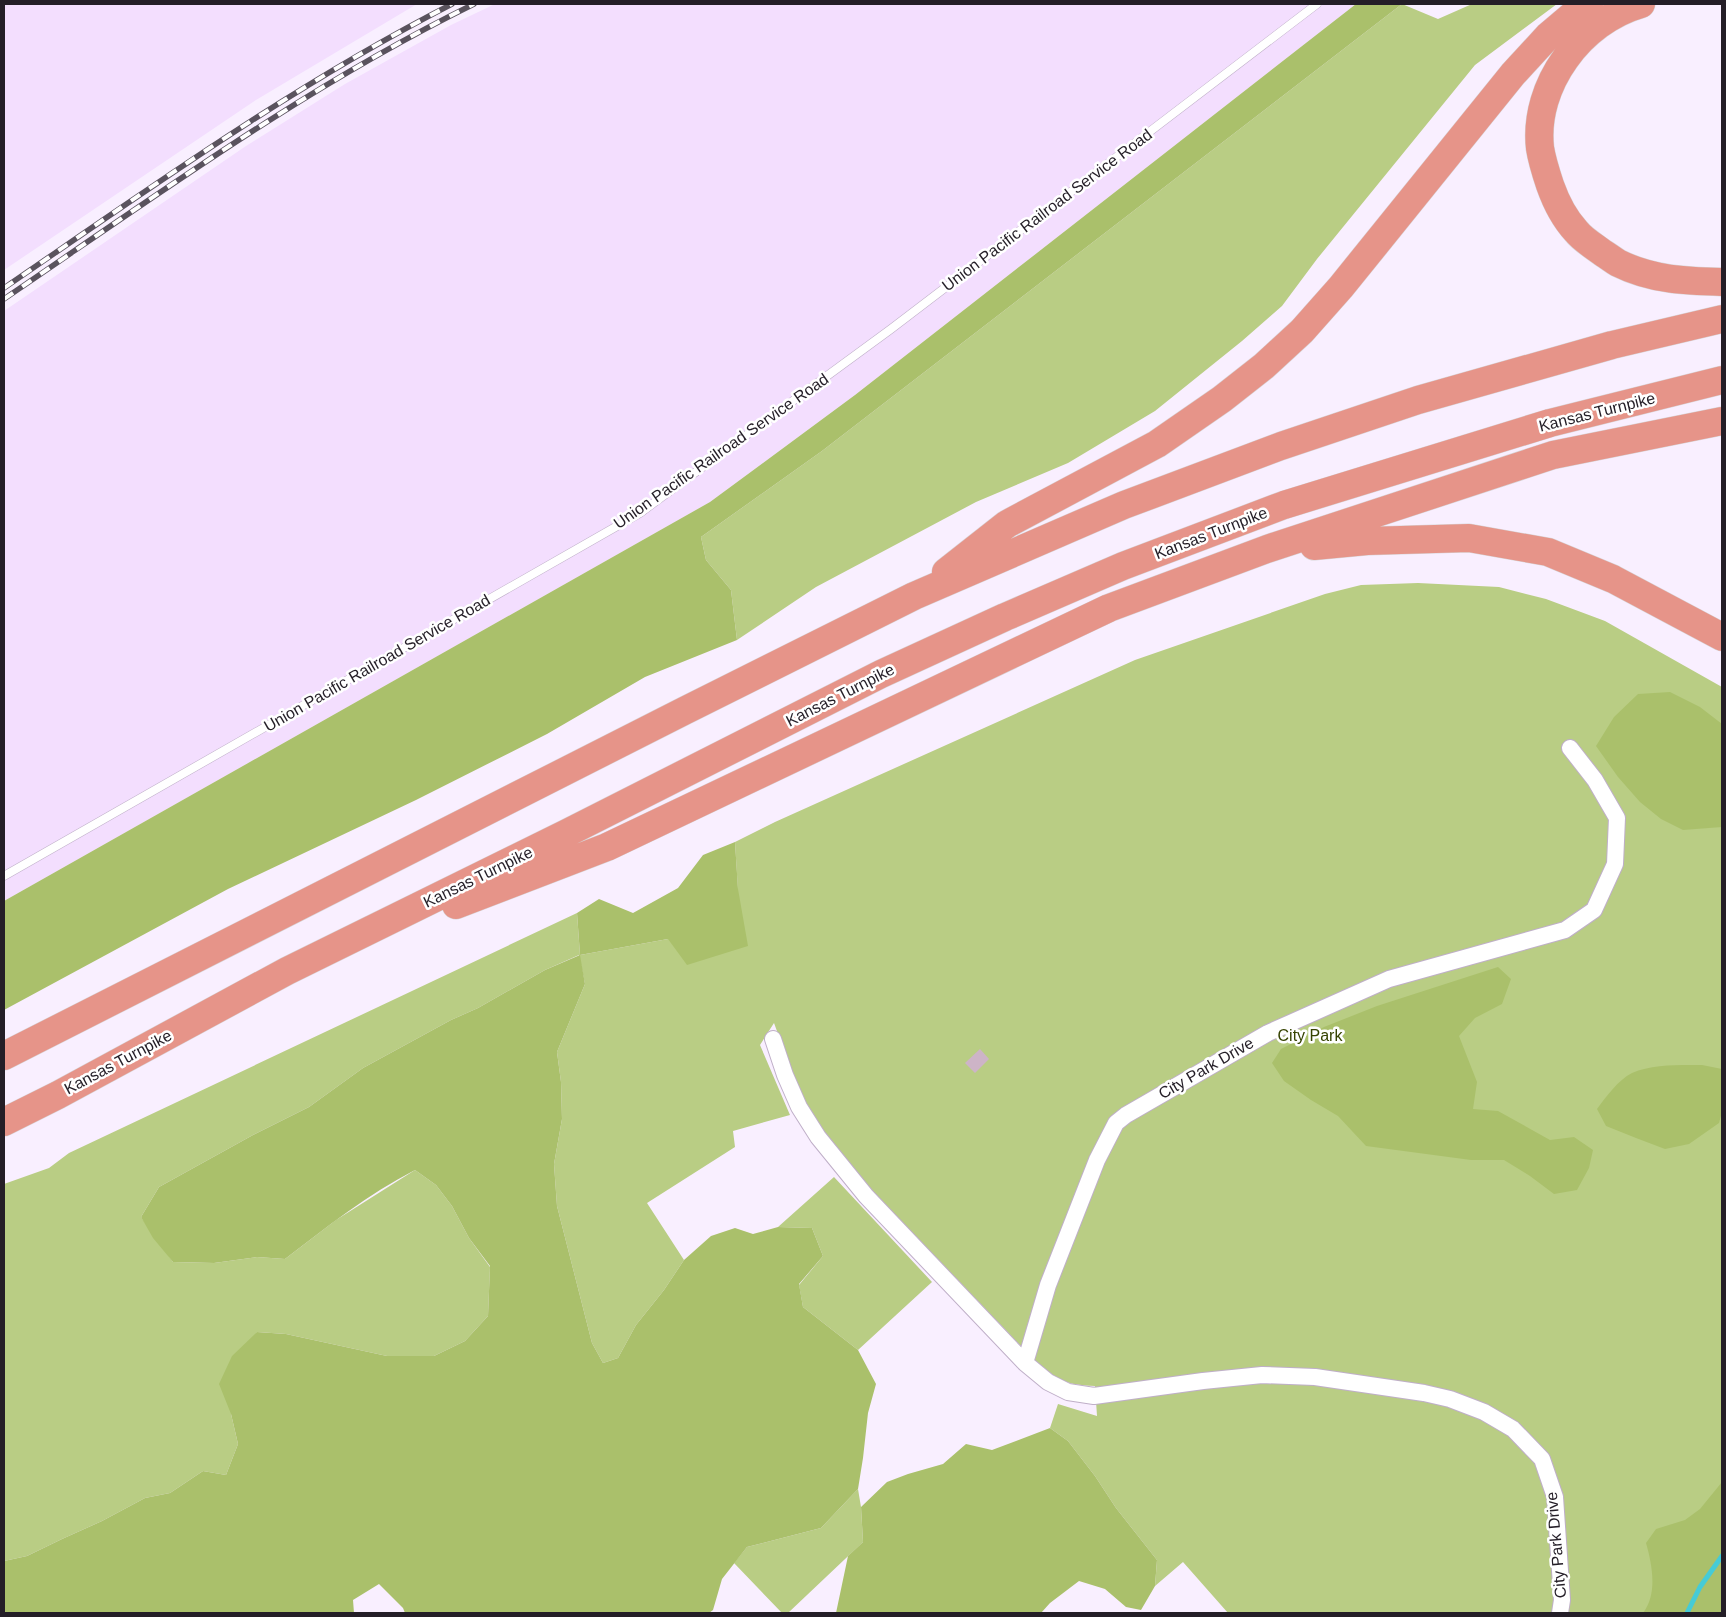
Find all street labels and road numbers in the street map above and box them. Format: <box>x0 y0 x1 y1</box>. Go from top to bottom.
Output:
street label: Union Pacific Railroad Service Road <box>939 126 1155 294</box>
street label: Union Pacific Railroad Service Road <box>610 370 832 532</box>
street label: Kansas Turnpike <box>1537 389 1657 435</box>
street label: Kansas Turnpike <box>1152 504 1270 562</box>
street label: Union Pacific Railroad Service Road <box>261 591 493 735</box>
street label: Kansas Turnpike <box>783 660 897 730</box>
street label: Kansas Turnpike <box>421 843 535 911</box>
street label: Kansas Turnpike <box>61 1026 175 1097</box>
street label: City Park Drive <box>1156 1034 1257 1102</box>
street label: City Park Drive <box>1543 1491 1569 1599</box>

